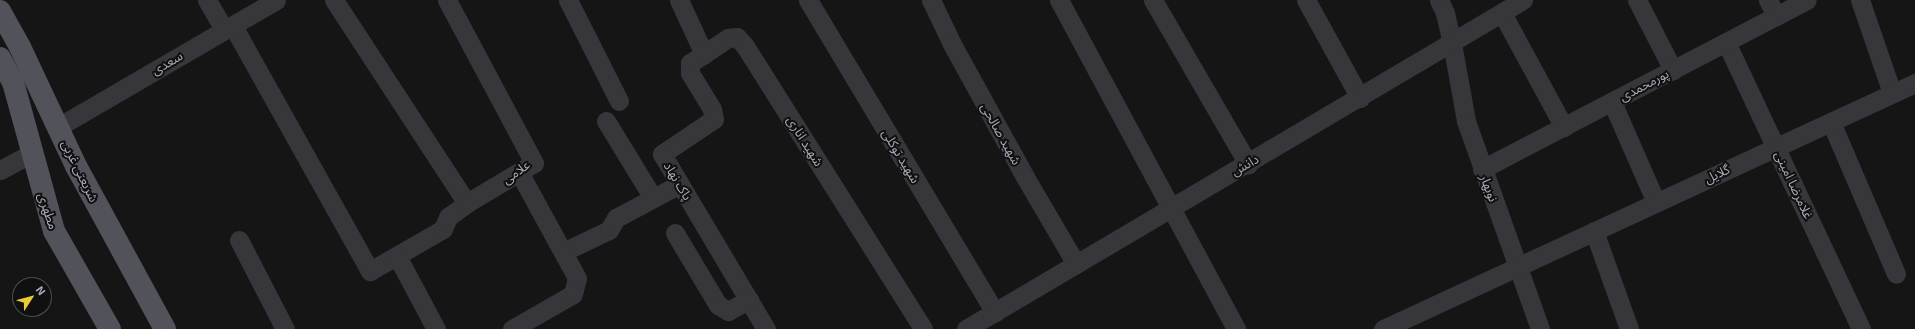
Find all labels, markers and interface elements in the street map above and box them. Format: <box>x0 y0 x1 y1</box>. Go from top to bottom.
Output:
street label: سعدی <box>148 48 186 78</box>
street label: پورمحمدی <box>1617 66 1671 104</box>
street label: شهید صالحی <box>978 100 1024 168</box>
street label: شهید اناری <box>783 113 827 169</box>
street label: شهید توکلی <box>879 126 923 186</box>
street label: شریعتی غربی <box>58 137 102 205</box>
street label: غلامرضا امینی <box>1771 149 1817 221</box>
street label: دانش <box>1228 151 1262 179</box>
street label: علامی <box>499 157 533 187</box>
street label: پاک نهاد <box>660 159 696 203</box>
street label: گلایل <box>1702 161 1732 187</box>
street label: نوبهار <box>1477 172 1501 204</box>
street label: مطهری <box>35 191 61 231</box>
north arrow <box>12 277 52 317</box>
text: N <box>34 283 49 297</box>

